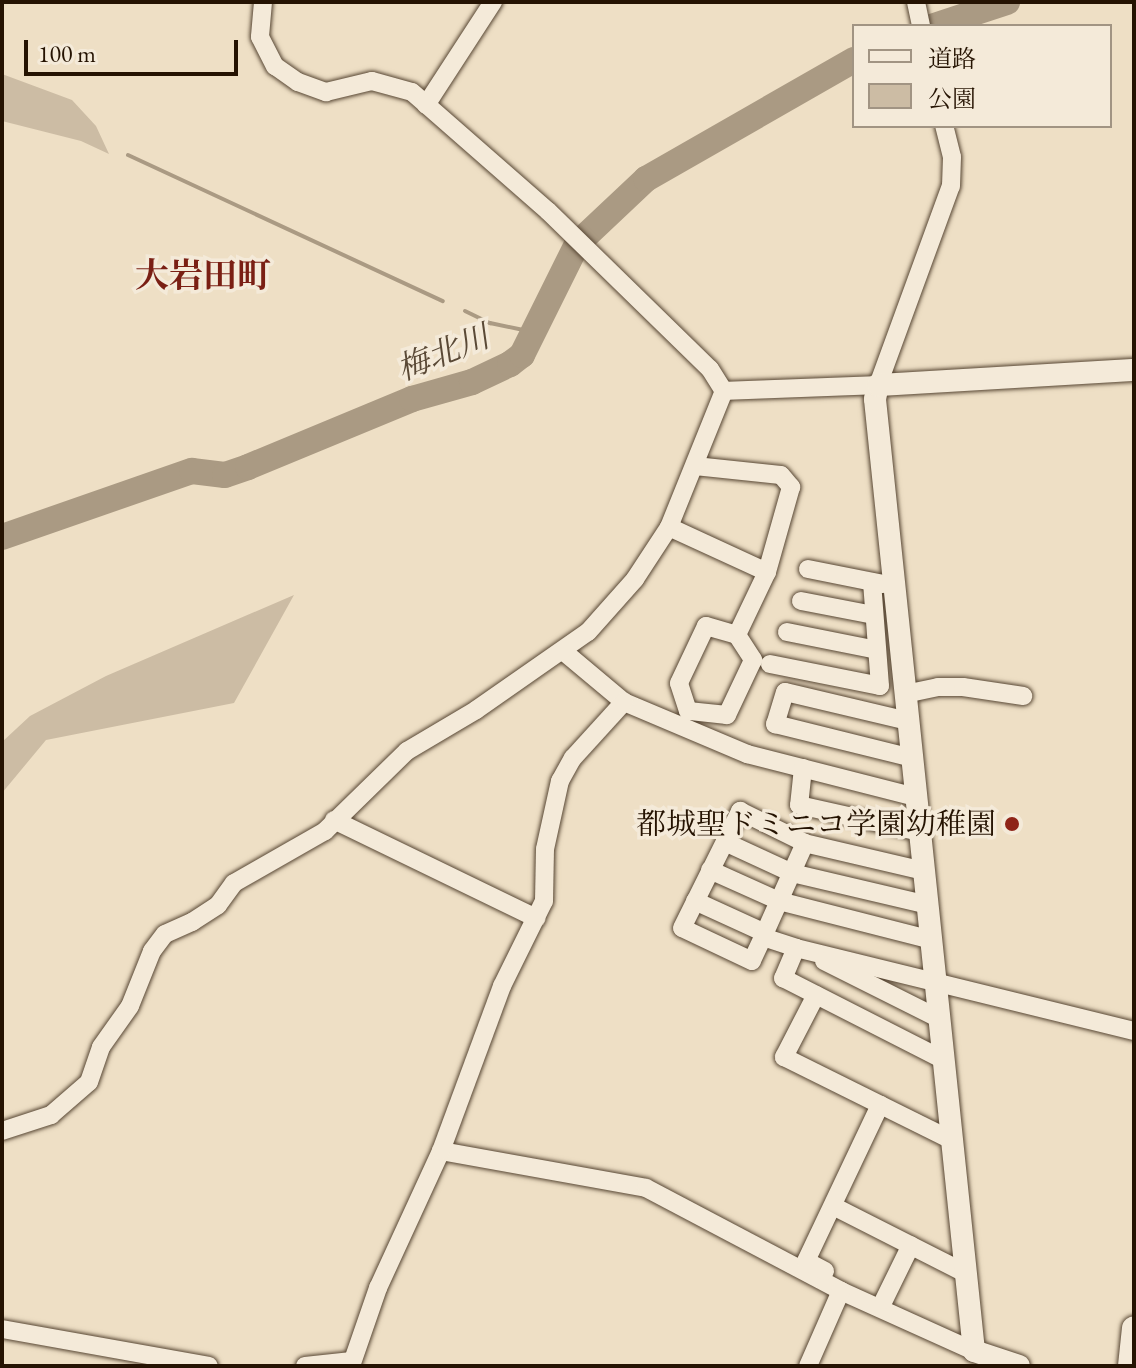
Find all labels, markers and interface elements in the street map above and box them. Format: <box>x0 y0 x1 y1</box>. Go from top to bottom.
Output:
scale bar <box>28 24 242 74</box>
legend <box>852 24 1112 128</box>
text: 100 m <box>38 38 96 69</box>
text: 道路 <box>928 43 976 74</box>
text: 公園 <box>928 83 976 114</box>
district label: 大岩田町 <box>135 256 271 296</box>
water label: 梅北川 <box>391 317 495 389</box>
place label: 都城聖ドミニコ学園幼稚園 <box>636 806 996 842</box>
marker: 都城聖ドミニコ学園幼稚園 <box>1003 815 1021 833</box>

